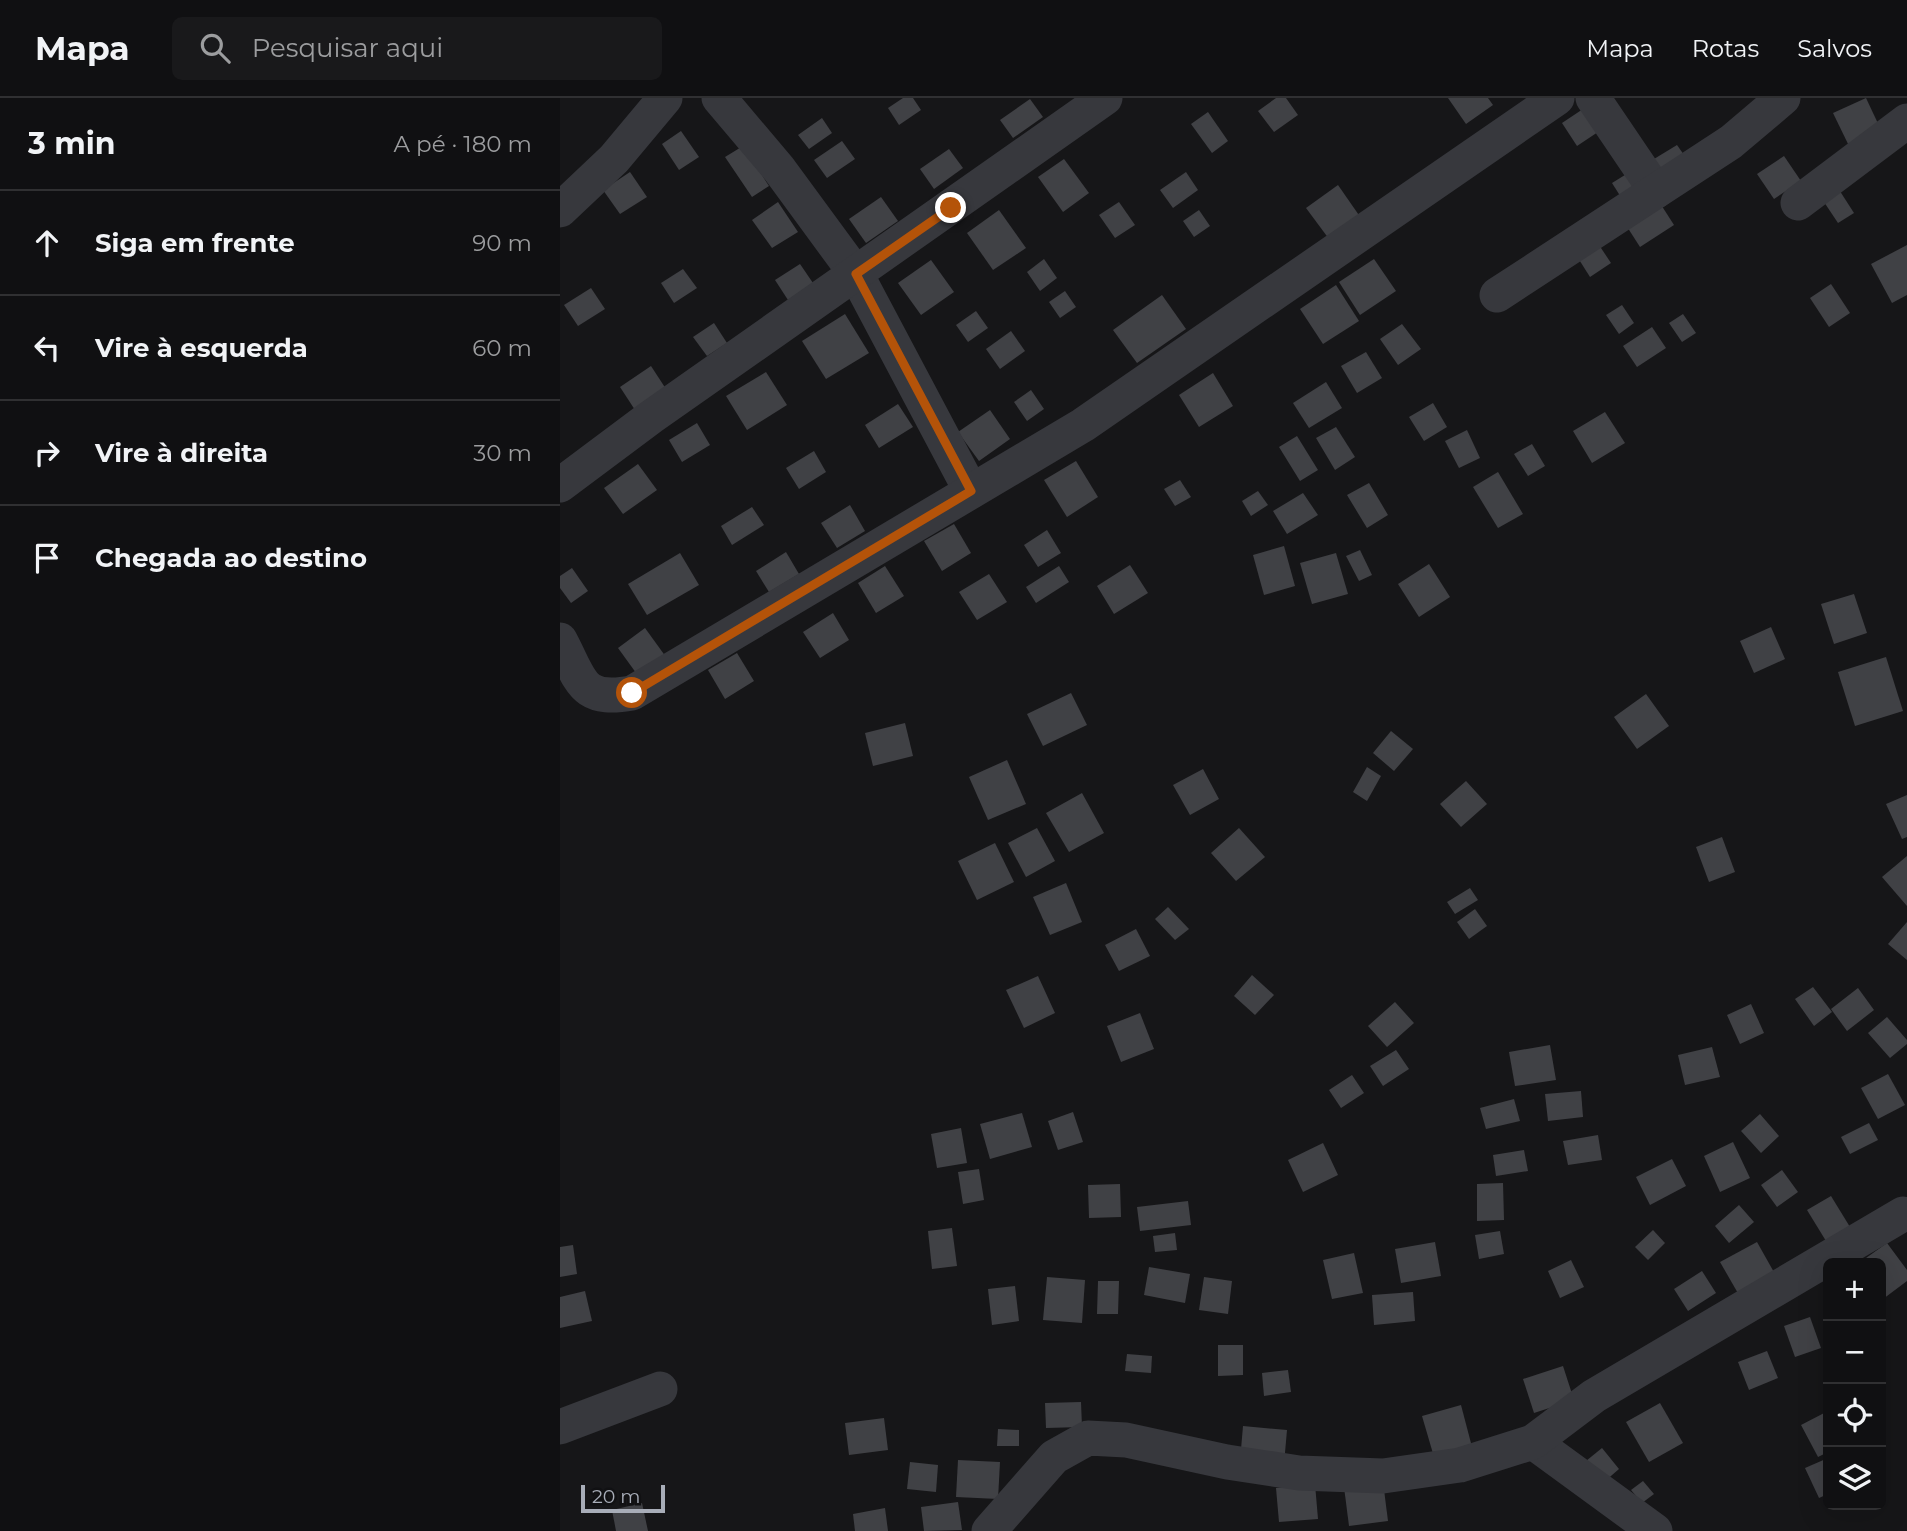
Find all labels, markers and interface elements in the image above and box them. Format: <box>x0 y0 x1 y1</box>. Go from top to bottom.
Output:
search box <box>172 17 662 80</box>
text: Mapa <box>35 28 130 68</box>
icon: search <box>196 29 234 67</box>
text: Pesquisar aqui <box>252 32 443 64</box>
text: Mapa <box>1586 34 1654 63</box>
text: Rotas <box>1692 34 1759 63</box>
text: Salvos <box>1797 34 1872 63</box>
text: 3 min <box>28 125 115 162</box>
text: A pé · 180 m <box>394 130 532 158</box>
route end <box>935 192 966 223</box>
icon: ahead <box>28 224 66 262</box>
text: Siga em frente <box>95 227 295 259</box>
text: 90 m <box>472 229 532 257</box>
icon: left <box>28 329 66 367</box>
text: Vire à esquerda <box>95 332 308 364</box>
text: 60 m <box>472 334 532 362</box>
icon: right <box>28 434 66 472</box>
text: Vire à direita <box>95 437 268 469</box>
text: 30 m <box>473 439 532 467</box>
icon: arrive <box>28 539 66 577</box>
text: Chegada ao destino <box>95 542 367 574</box>
route start <box>616 677 647 708</box>
map controls <box>1823 1258 1886 1510</box>
button: + <box>1823 1258 1886 1321</box>
button: − <box>1823 1321 1886 1384</box>
button: locate <box>1823 1384 1886 1447</box>
button: layers <box>1823 1447 1886 1510</box>
scale bar <box>581 1482 665 1514</box>
text: 20 m <box>592 1485 640 1508</box>

